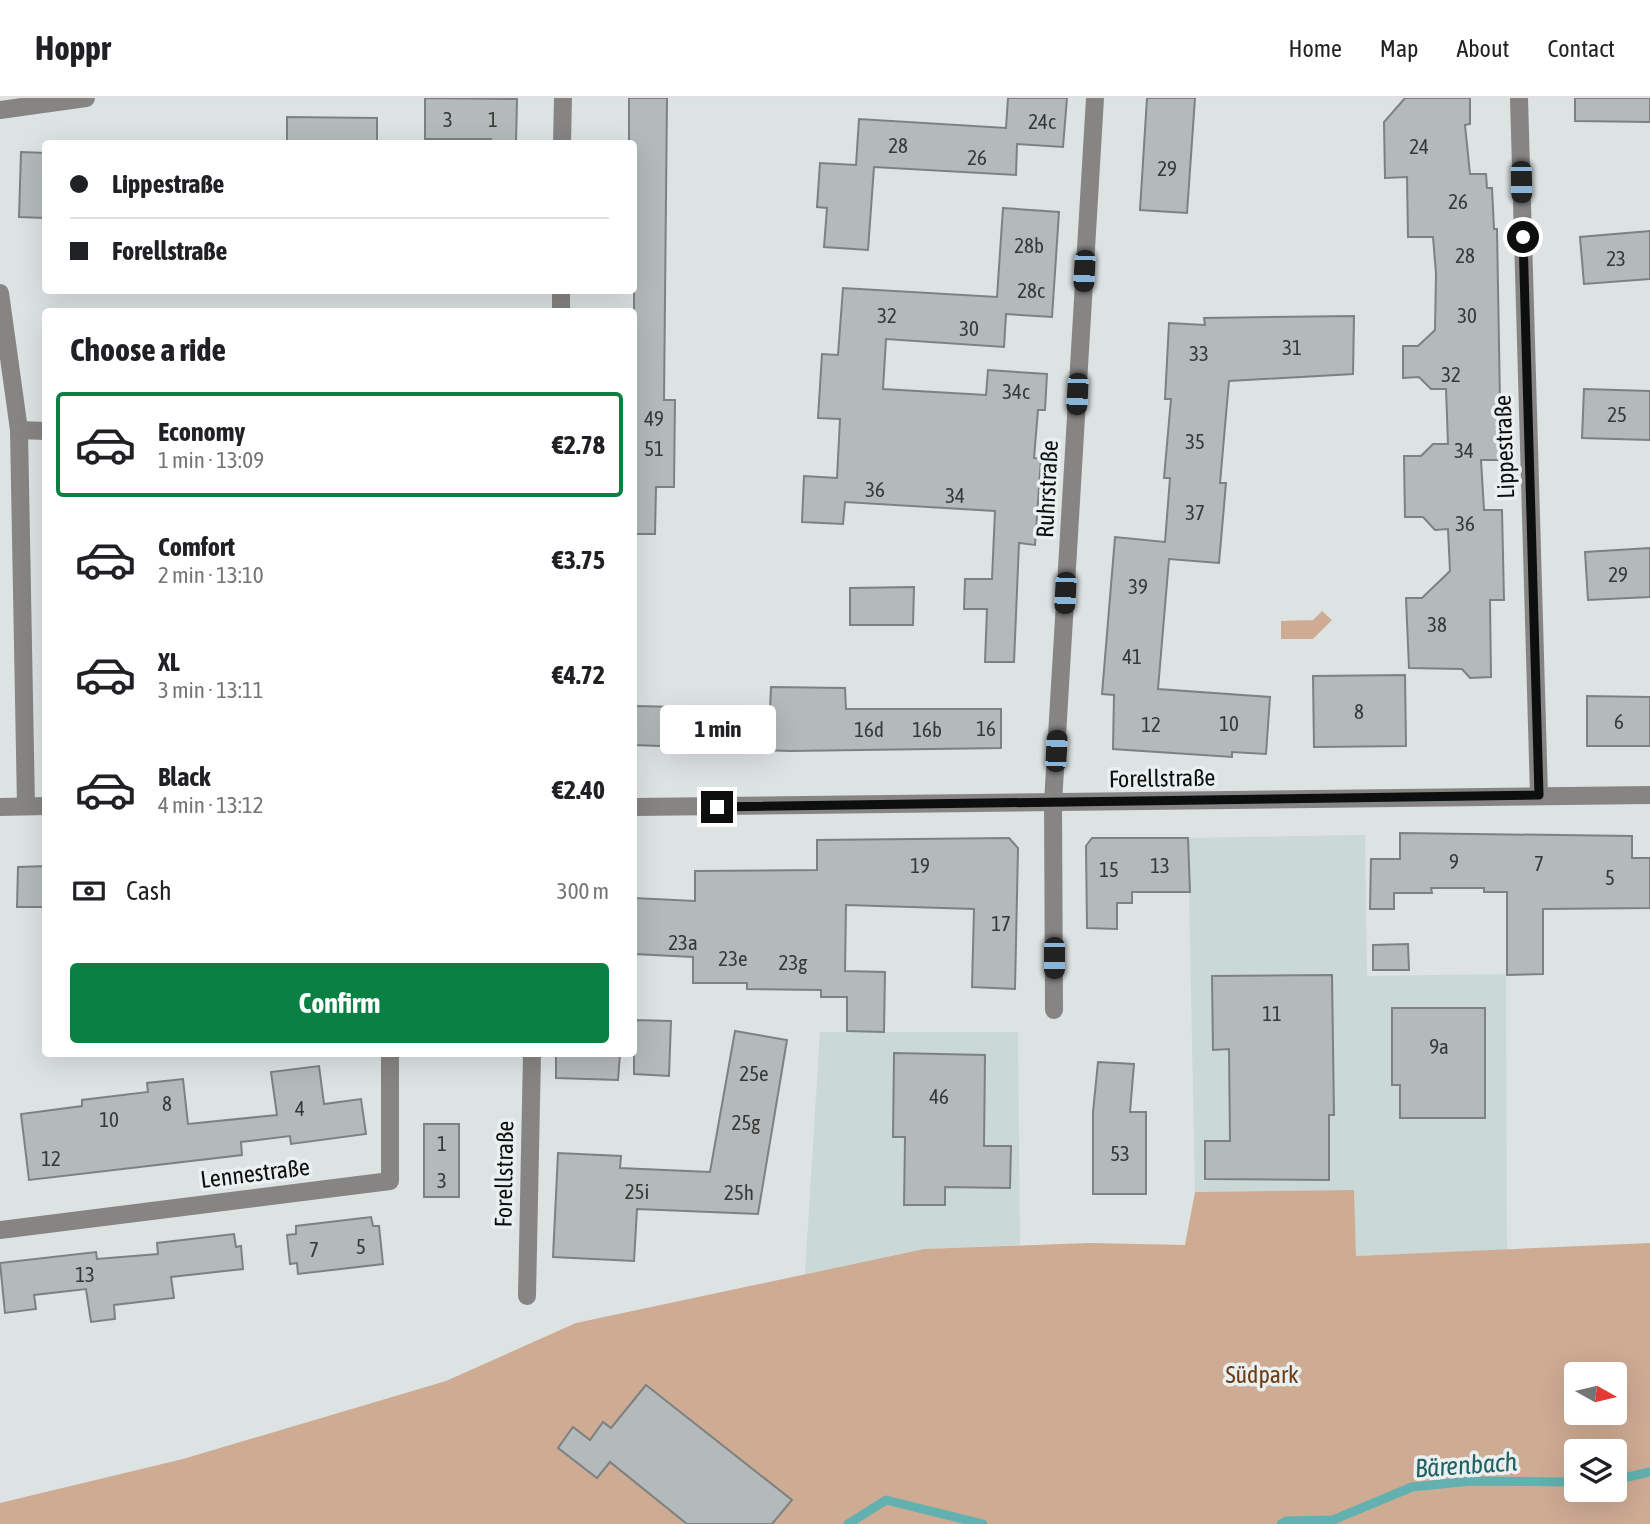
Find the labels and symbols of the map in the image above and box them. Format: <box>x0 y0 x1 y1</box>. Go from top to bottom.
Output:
house number: 3 <box>443 107 453 131</box>
house number: 1 <box>488 107 498 131</box>
house number: 24c <box>1028 109 1056 133</box>
house number: 28 <box>888 133 908 157</box>
house number: 24 <box>1409 134 1429 158</box>
house number: 26 <box>967 145 987 169</box>
house number: 29 <box>1157 156 1177 180</box>
car <box>1511 161 1532 203</box>
house number: 26 <box>1448 189 1468 213</box>
route start <box>1507 221 1539 253</box>
house number: 28b <box>1014 233 1044 257</box>
house number: 28 <box>1455 243 1475 267</box>
house number: 23 <box>1606 246 1626 270</box>
car <box>1073 249 1096 293</box>
house number: 28c <box>1017 278 1045 302</box>
house number: 32 <box>877 303 897 327</box>
house number: 30 <box>1457 303 1477 327</box>
house number: 30 <box>959 316 979 340</box>
house number: 31 <box>1282 335 1302 359</box>
house number: 33 <box>1189 341 1209 365</box>
house number: 32 <box>1441 362 1461 386</box>
car <box>1066 372 1089 416</box>
house number: 34c <box>1002 379 1030 403</box>
street label: Lippestraße <box>1489 395 1519 499</box>
house number: 25 <box>1607 402 1627 426</box>
house number: 49 <box>644 406 664 430</box>
house number: 35 <box>1185 429 1205 453</box>
house number: 51 <box>644 436 664 460</box>
house number: 34 <box>1454 438 1474 462</box>
street label: Ruhrstraße <box>1031 440 1063 538</box>
house number: 36 <box>865 477 885 501</box>
house number: 34 <box>945 483 965 507</box>
house number: 37 <box>1185 500 1205 524</box>
house number: 36 <box>1455 511 1475 535</box>
house number: 29 <box>1608 562 1628 586</box>
car <box>1054 571 1077 615</box>
house number: 39 <box>1128 574 1148 598</box>
house number: 38 <box>1427 612 1447 636</box>
house number: 41 <box>1122 644 1142 668</box>
house number: 8 <box>1354 699 1364 723</box>
callout: 1 min <box>659 706 775 754</box>
house number: 6 <box>1614 709 1624 733</box>
house number: 10 <box>1219 711 1239 735</box>
house number: 12 <box>1141 712 1161 736</box>
house number: 16 <box>976 716 996 740</box>
house number: 16d <box>854 717 884 741</box>
house number: 16b <box>912 717 942 741</box>
car <box>1045 729 1068 773</box>
street label: Forellstraße <box>1109 764 1215 792</box>
route end <box>701 791 733 823</box>
house number: 9 <box>1449 849 1459 873</box>
house number: 7 <box>1534 851 1544 875</box>
house number: 19 <box>910 853 930 877</box>
house number: 13 <box>1150 853 1170 877</box>
house number: 15 <box>1099 857 1119 881</box>
house number: 5 <box>1605 865 1615 889</box>
house number: 17 <box>991 911 1011 935</box>
house number: 23a <box>668 930 698 954</box>
car <box>1044 937 1065 979</box>
house number: 23e <box>718 946 748 970</box>
house number: 23g <box>779 950 807 974</box>
house number: 11 <box>1262 1001 1282 1025</box>
house number: 9a <box>1429 1034 1449 1058</box>
house number: 25e <box>739 1061 769 1085</box>
house number: 46 <box>929 1084 949 1108</box>
house number: 8 <box>162 1091 172 1115</box>
house number: 4 <box>295 1096 305 1120</box>
house number: 10 <box>99 1107 119 1131</box>
house number: 25g <box>732 1110 760 1134</box>
street label: Forellstraße <box>490 1121 518 1227</box>
house number: 1 <box>437 1131 447 1155</box>
house number: 53 <box>1110 1141 1130 1165</box>
house number: 12 <box>41 1146 61 1170</box>
street label: Lennestraße <box>199 1153 311 1193</box>
house number: 3 <box>437 1168 447 1192</box>
house number: 25i <box>625 1179 649 1203</box>
house number: 25h <box>724 1180 754 1204</box>
house number: 5 <box>356 1234 366 1258</box>
house number: 7 <box>309 1237 319 1261</box>
house number: 13 <box>75 1262 95 1286</box>
park label: Südpark <box>1225 1361 1299 1388</box>
north arrow <box>1564 1362 1628 1424</box>
water label: Bärenbach <box>1414 1446 1518 1484</box>

